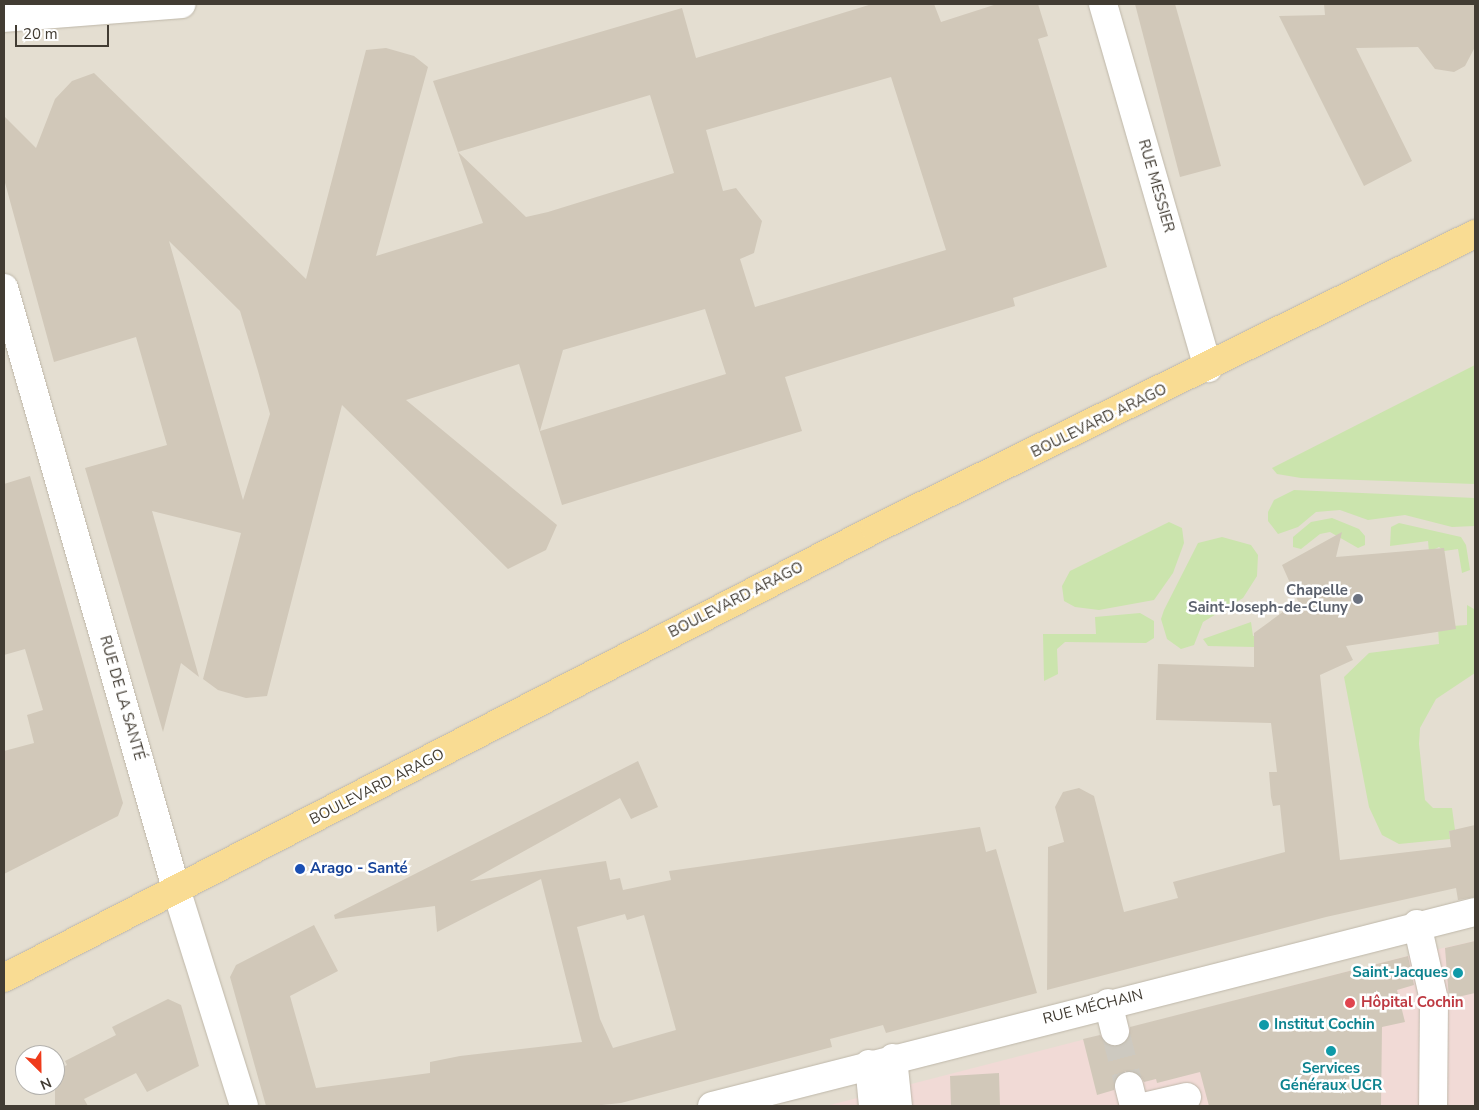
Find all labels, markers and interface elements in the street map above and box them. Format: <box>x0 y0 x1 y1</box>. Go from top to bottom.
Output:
scale bar <box>18 15 111 47</box>
text: 20 m <box>23 24 58 44</box>
street label: RUE MESSIER <box>1134 137 1178 235</box>
street label: BOULEVARD ARAGO <box>1028 380 1170 462</box>
street label: BOULEVARD ARAGO <box>666 558 806 642</box>
place label: Chapelle Saint-Joseph-de-Cluny <box>1188 581 1348 616</box>
marker: Chapelle Saint-Joseph-de-Cluny <box>1352 593 1364 605</box>
street label: RUE DE LA SANTÉ <box>96 634 148 762</box>
street label: BOULEVARD ARAGO <box>307 745 447 829</box>
place label: Arago - Santé <box>310 860 408 878</box>
marker: Arago - Santé <box>294 863 306 875</box>
place label: Saint-Jacques <box>1352 964 1448 982</box>
marker: Saint-Jacques <box>1452 967 1464 979</box>
street label: RUE MÉCHAIN <box>1041 986 1145 1028</box>
place label: Hôpital Cochin <box>1361 994 1464 1012</box>
marker: Hôpital Cochin <box>1343 996 1357 1010</box>
place label: Institut Cochin <box>1274 1016 1375 1034</box>
marker: Institut Cochin <box>1258 1019 1270 1031</box>
north arrow <box>15 1045 65 1095</box>
marker: Services Généraux UCR <box>1325 1045 1337 1057</box>
place label: Services Généraux UCR <box>1280 1059 1382 1094</box>
text: N <box>37 1073 54 1094</box>

